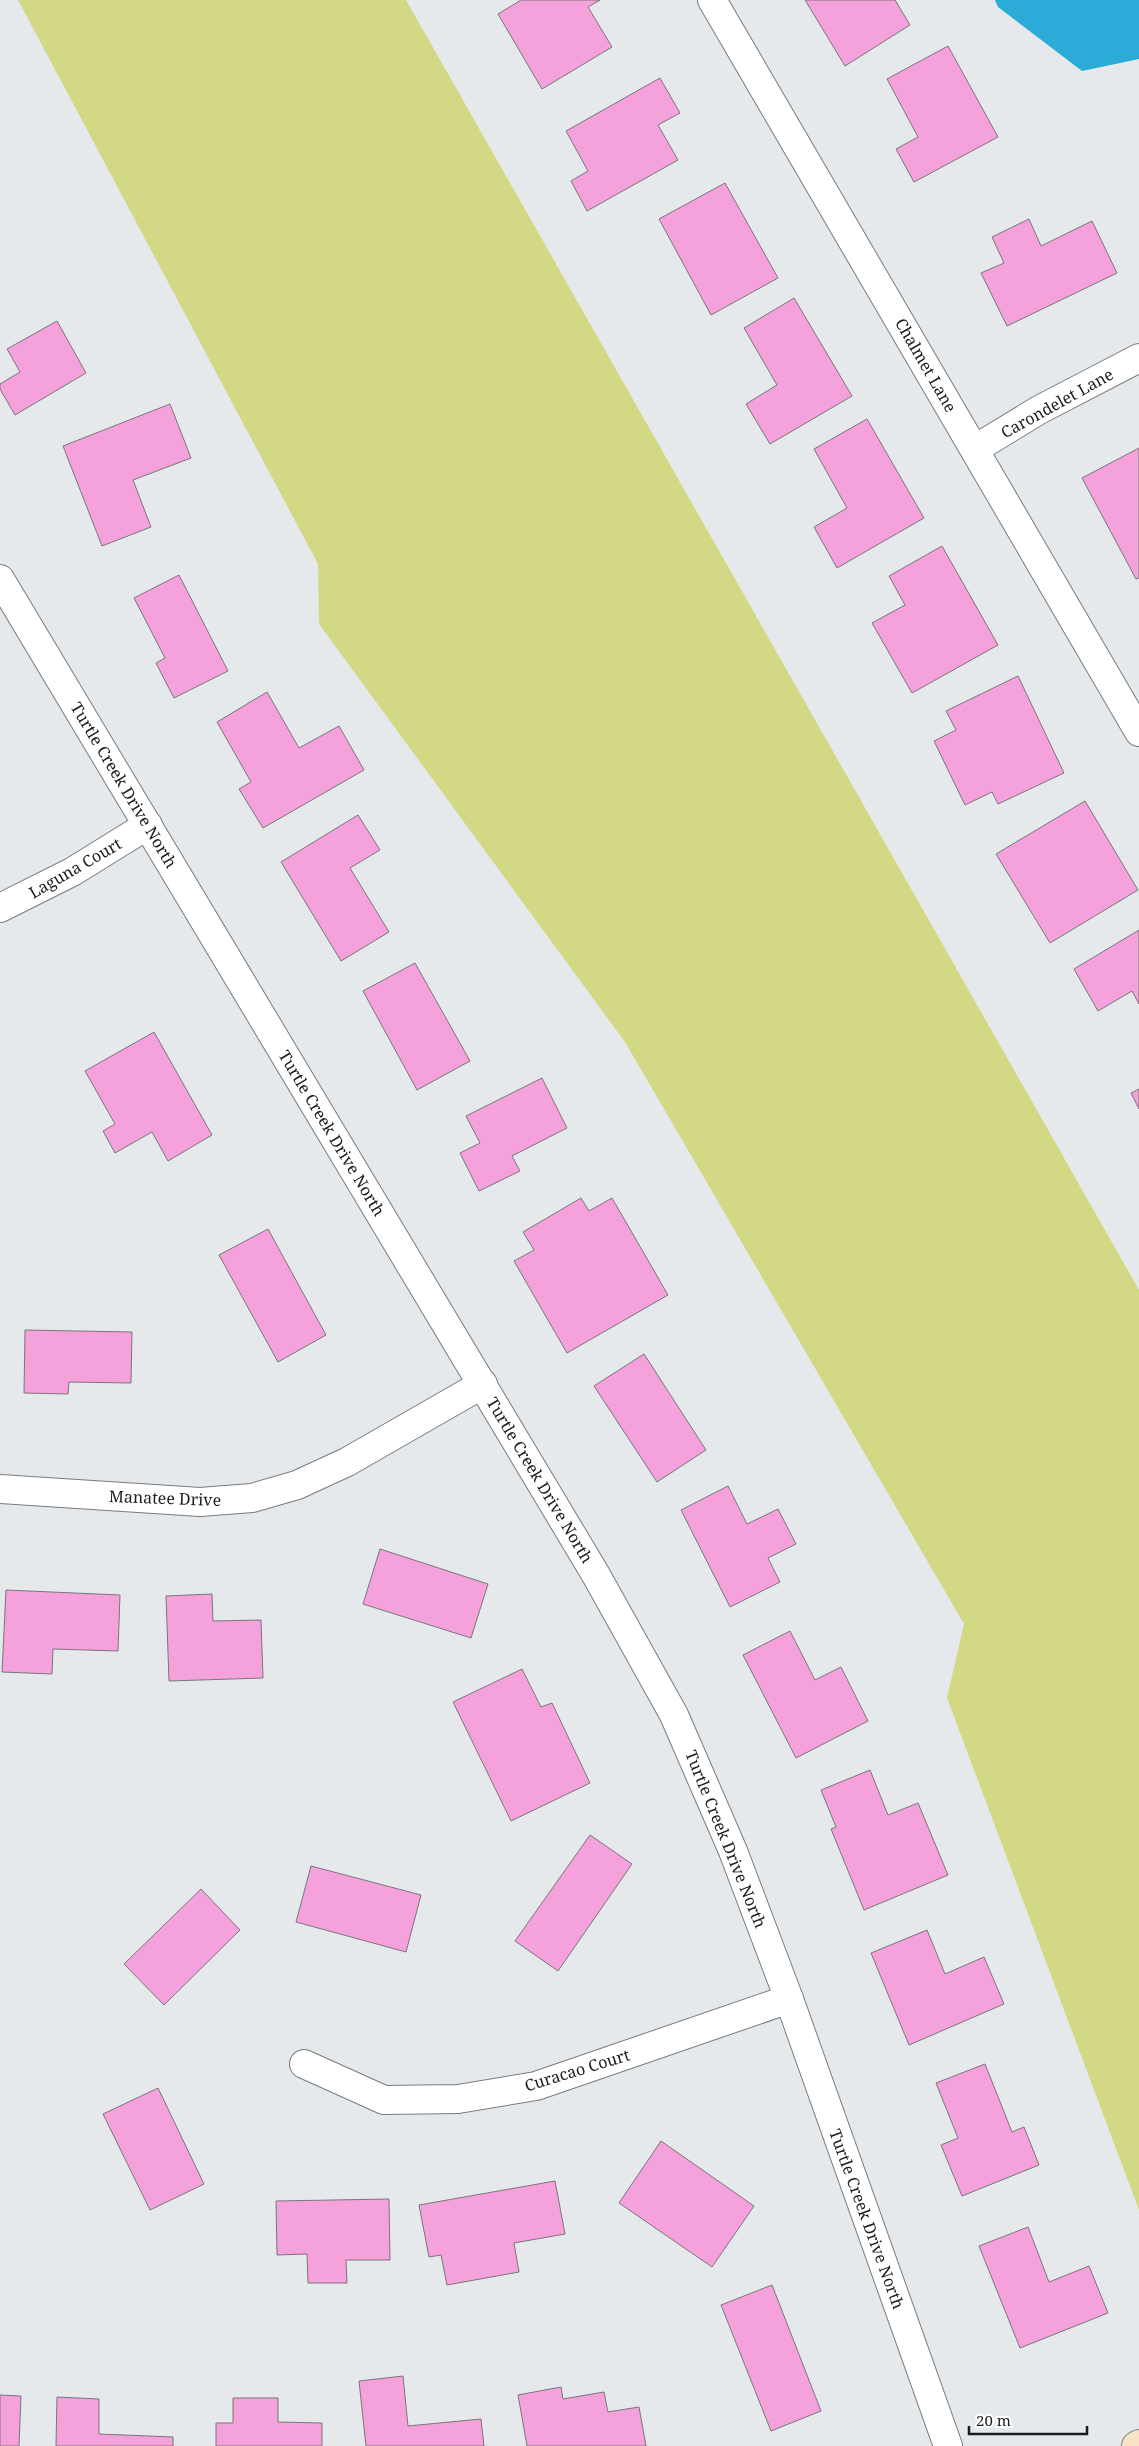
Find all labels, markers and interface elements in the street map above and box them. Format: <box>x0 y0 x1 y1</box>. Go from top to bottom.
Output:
street label: Chalmet Lane <box>890 314 962 416</box>
street label: Carondelet Lane <box>997 363 1117 443</box>
street label: Turtle Creek Drive North <box>66 698 182 872</box>
street label: Laguna Court <box>25 832 126 903</box>
street label: Turtle Creek Drive North <box>274 1046 390 1220</box>
street label: Turtle Creek Drive North <box>482 1393 598 1567</box>
street label: Manatee Drive <box>108 1485 222 1511</box>
street label: Turtle Creek Drive North <box>680 1747 772 1931</box>
street label: Curacao Court <box>522 2043 633 2096</box>
street label: Turtle Creek Drive North <box>824 2126 910 2312</box>
scale bar <box>969 2404 1086 2436</box>
text: 20 m <box>976 2410 1011 2430</box>

